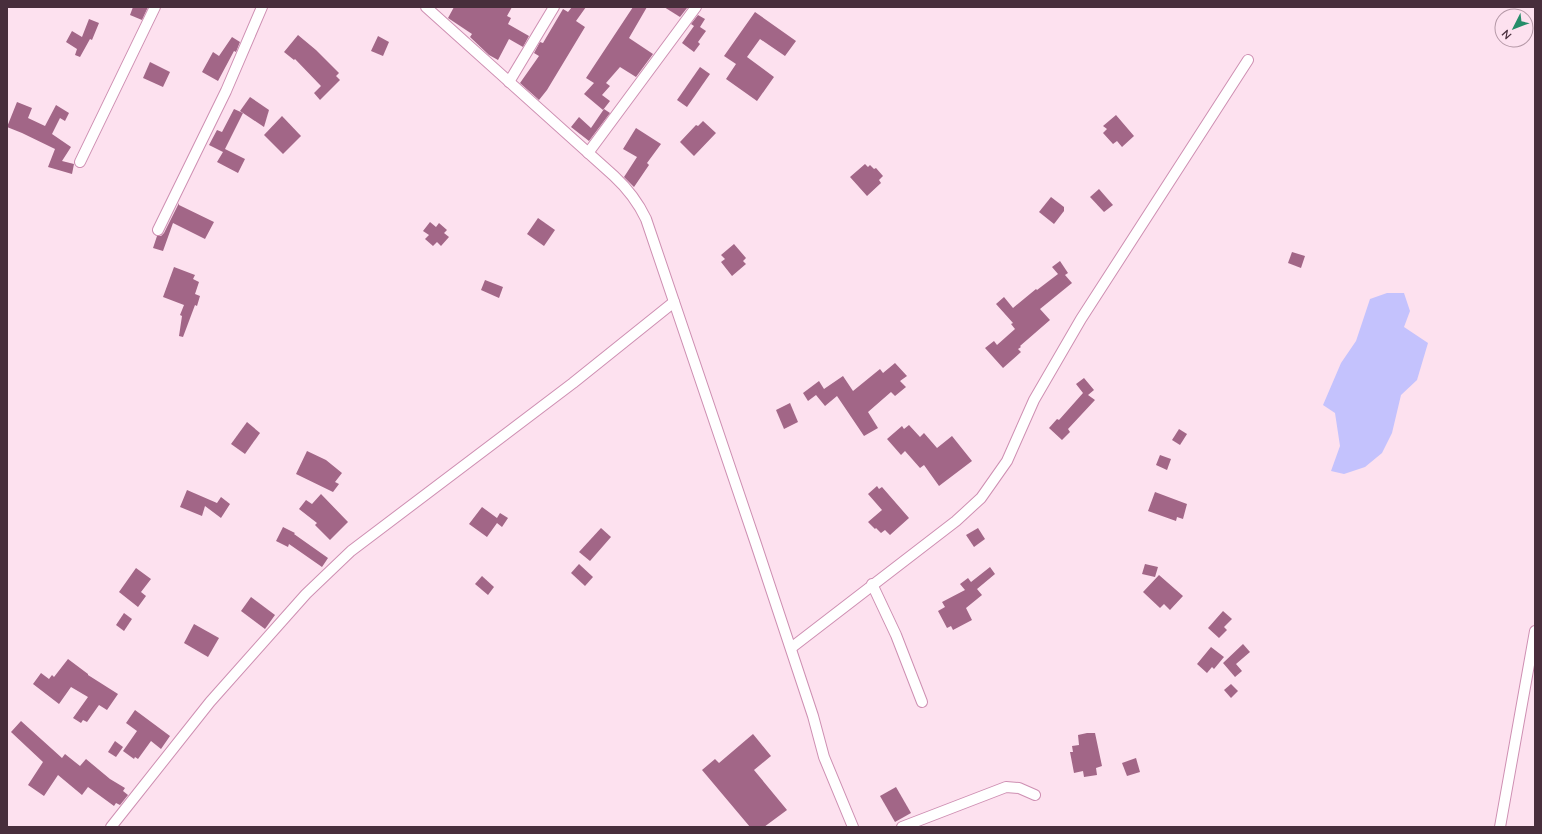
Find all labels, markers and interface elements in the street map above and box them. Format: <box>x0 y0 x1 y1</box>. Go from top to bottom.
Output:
north arrow <box>1494 8 1534 48</box>
text: N <box>1499 27 1515 42</box>

